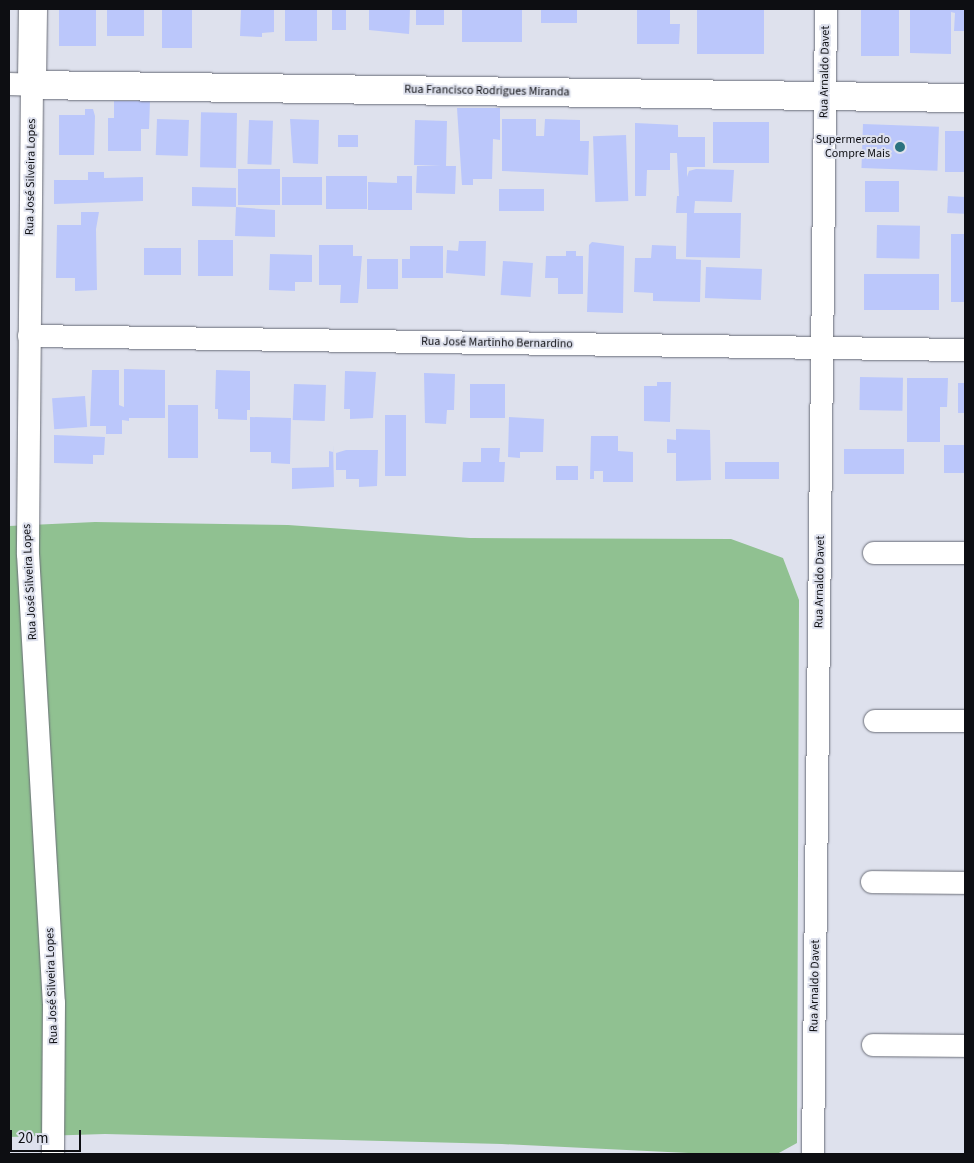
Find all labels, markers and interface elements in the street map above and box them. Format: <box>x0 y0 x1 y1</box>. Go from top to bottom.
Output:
street label: Rua Arnaldo Davet <box>817 26 833 118</box>
street label: Rua Francisco Rodrigues Miranda <box>404 82 570 100</box>
street label: Rua José Silveira Lopes <box>23 119 39 235</box>
place label: Supermercado Compre Mais <box>816 133 890 161</box>
marker: Supermercado Compre Mais <box>894 141 906 153</box>
street label: Rua José Martinho Bernardino <box>421 334 573 352</box>
street label: Rua José Silveira Lopes <box>20 523 40 641</box>
street label: Rua Arnaldo Davet <box>812 536 828 628</box>
street label: Rua José Silveira Lopes <box>43 928 61 1044</box>
street label: Rua Arnaldo Davet <box>807 940 823 1032</box>
scale bar <box>12 1120 84 1152</box>
text: 20 m <box>18 1128 48 1149</box>

